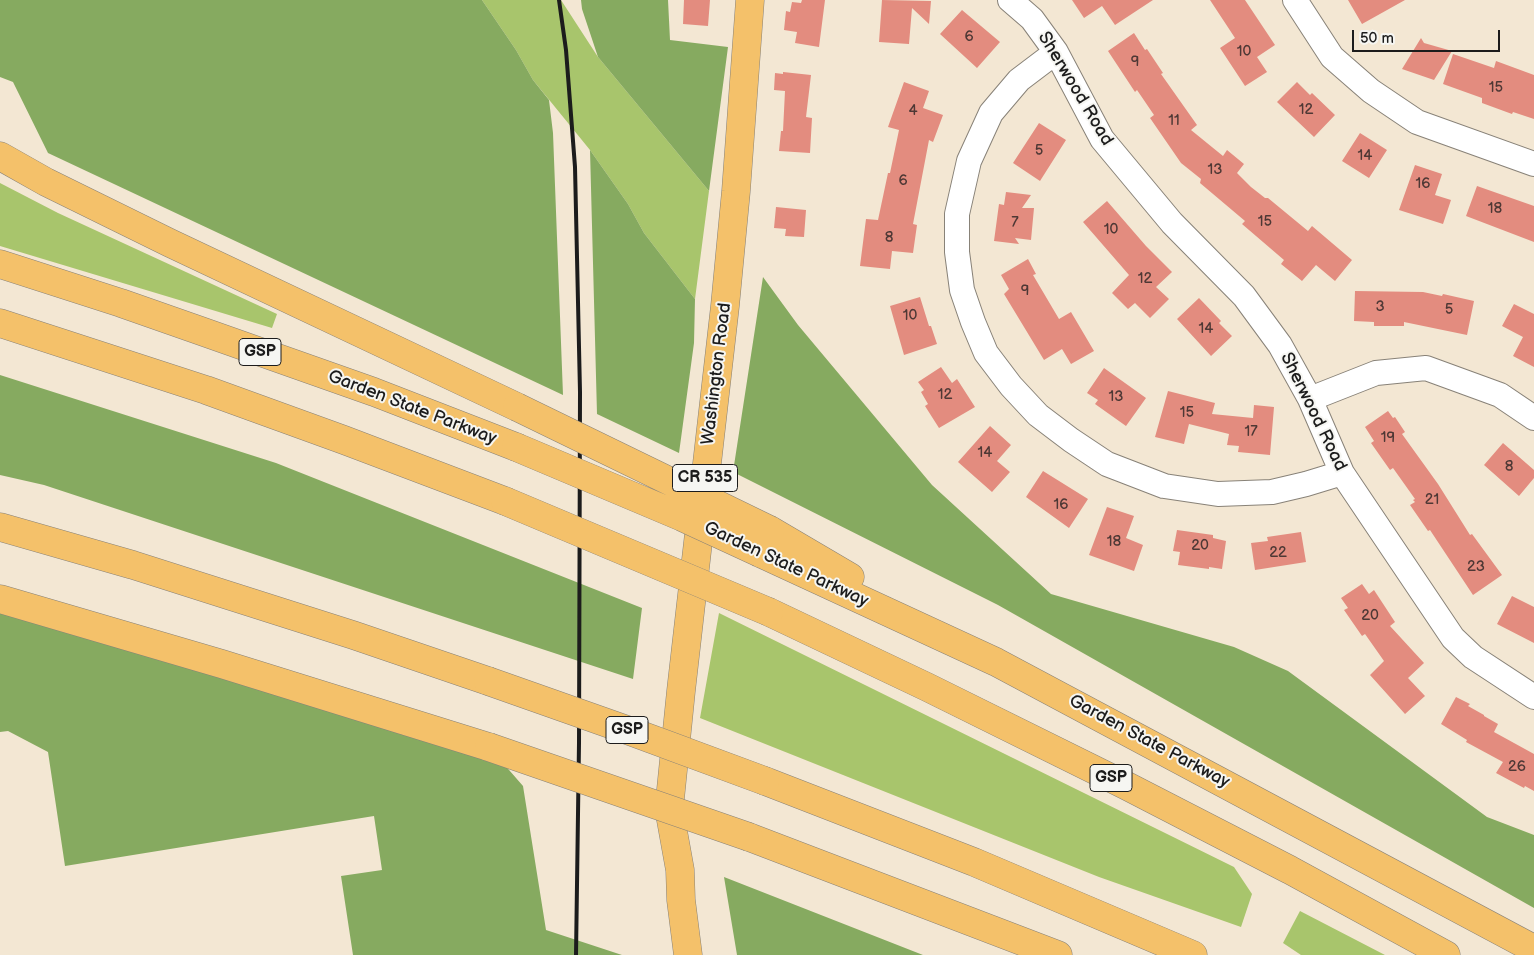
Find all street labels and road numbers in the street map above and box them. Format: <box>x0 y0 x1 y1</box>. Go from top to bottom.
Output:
street label: Sherwood Road <box>1032 28 1118 150</box>
street label: Washington Road <box>698 302 736 446</box>
road number: GSP <box>239 338 281 366</box>
street label: Sherwood Road <box>1275 349 1351 475</box>
street label: Garden State Parkway <box>325 366 499 450</box>
road number: CR 535 <box>672 464 738 492</box>
street label: Garden State Parkway <box>700 517 872 613</box>
street label: Garden State Parkway <box>1065 690 1233 794</box>
road number: GSP <box>606 716 648 744</box>
road number: GSP <box>1090 764 1132 791</box>

